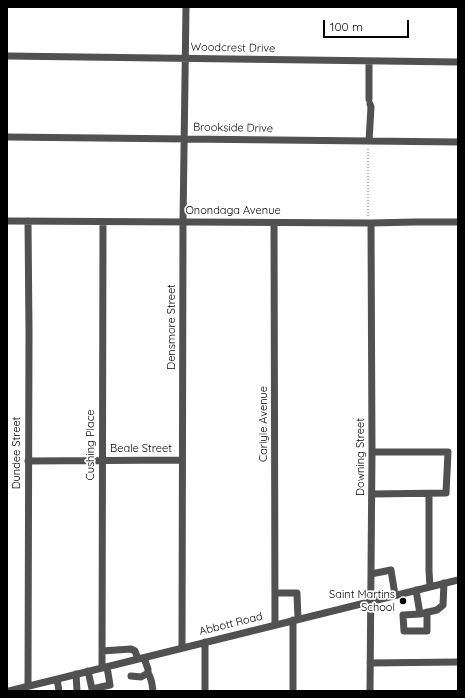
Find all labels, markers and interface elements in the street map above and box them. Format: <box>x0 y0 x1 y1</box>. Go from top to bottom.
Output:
scale bar <box>325 12 411 38</box>
text: 100 m <box>330 19 363 34</box>
street label: Woodcrest Drive <box>191 41 275 55</box>
street label: Brookside Drive <box>193 121 273 135</box>
street label: Onondaga Avenue <box>185 204 281 218</box>
street label: Densmore Street <box>165 284 179 370</box>
street label: Carlyle Avenue <box>257 386 271 462</box>
street label: Cushing Place <box>84 409 98 481</box>
street label: Dundee Street <box>10 417 24 489</box>
street label: Downing Street <box>354 418 368 496</box>
street label: Beale Street <box>110 442 172 456</box>
place label: Saint Martins School <box>329 588 395 614</box>
marker: Saint Martins School <box>398 596 408 606</box>
street label: Abbott Road <box>198 610 264 638</box>

